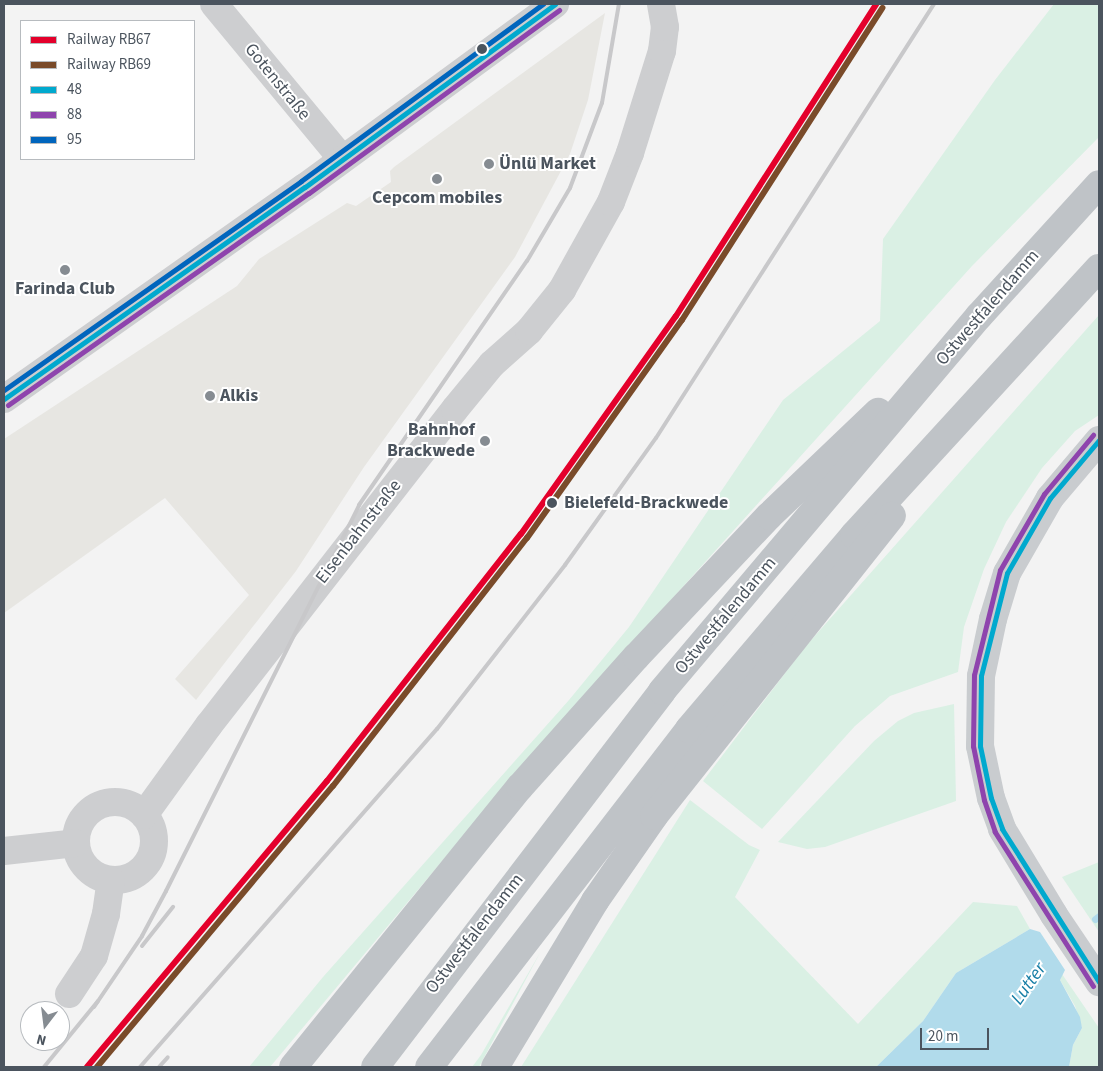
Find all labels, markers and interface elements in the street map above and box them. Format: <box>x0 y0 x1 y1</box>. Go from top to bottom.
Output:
legend <box>20 20 195 160</box>
text: Railway RB67 <box>67 29 151 50</box>
street label: Gotenstraße <box>239 39 315 125</box>
unlabelled marker <box>477 44 487 54</box>
text: Railway RB69 <box>67 54 151 75</box>
text: 48 <box>67 79 82 100</box>
text: 88 <box>67 104 82 125</box>
text: 95 <box>67 129 82 150</box>
place label: Ünlü Market <box>499 153 596 175</box>
marker: Ünlü Market <box>483 158 495 170</box>
marker: Cepcom mobiles <box>431 173 443 185</box>
place label: Cepcom mobiles <box>372 187 502 209</box>
street label: Ostwestfalendamm <box>932 246 1044 370</box>
marker: Farinda Club <box>59 264 71 276</box>
place label: Farinda Club <box>15 278 115 300</box>
place label: Alkis <box>220 385 258 407</box>
marker: Alkis <box>204 390 216 402</box>
place label: Bahnhof Brackwede <box>387 420 475 462</box>
marker: Bahnhof Brackwede <box>479 435 491 447</box>
street label: Eisenbahnstraße <box>312 476 406 588</box>
place label: Bielefeld-Brackwede <box>564 492 728 514</box>
marker: Bielefeld-Brackwede <box>544 495 560 511</box>
street label: Ostwestfalendamm <box>671 553 781 679</box>
street label: Ostwestfalendamm <box>421 870 529 998</box>
water label: Lutter <box>1006 959 1052 1009</box>
north arrow <box>20 1001 70 1051</box>
scale bar <box>923 1018 992 1050</box>
text: 20 m <box>928 1026 958 1047</box>
text: N <box>34 1029 48 1050</box>

